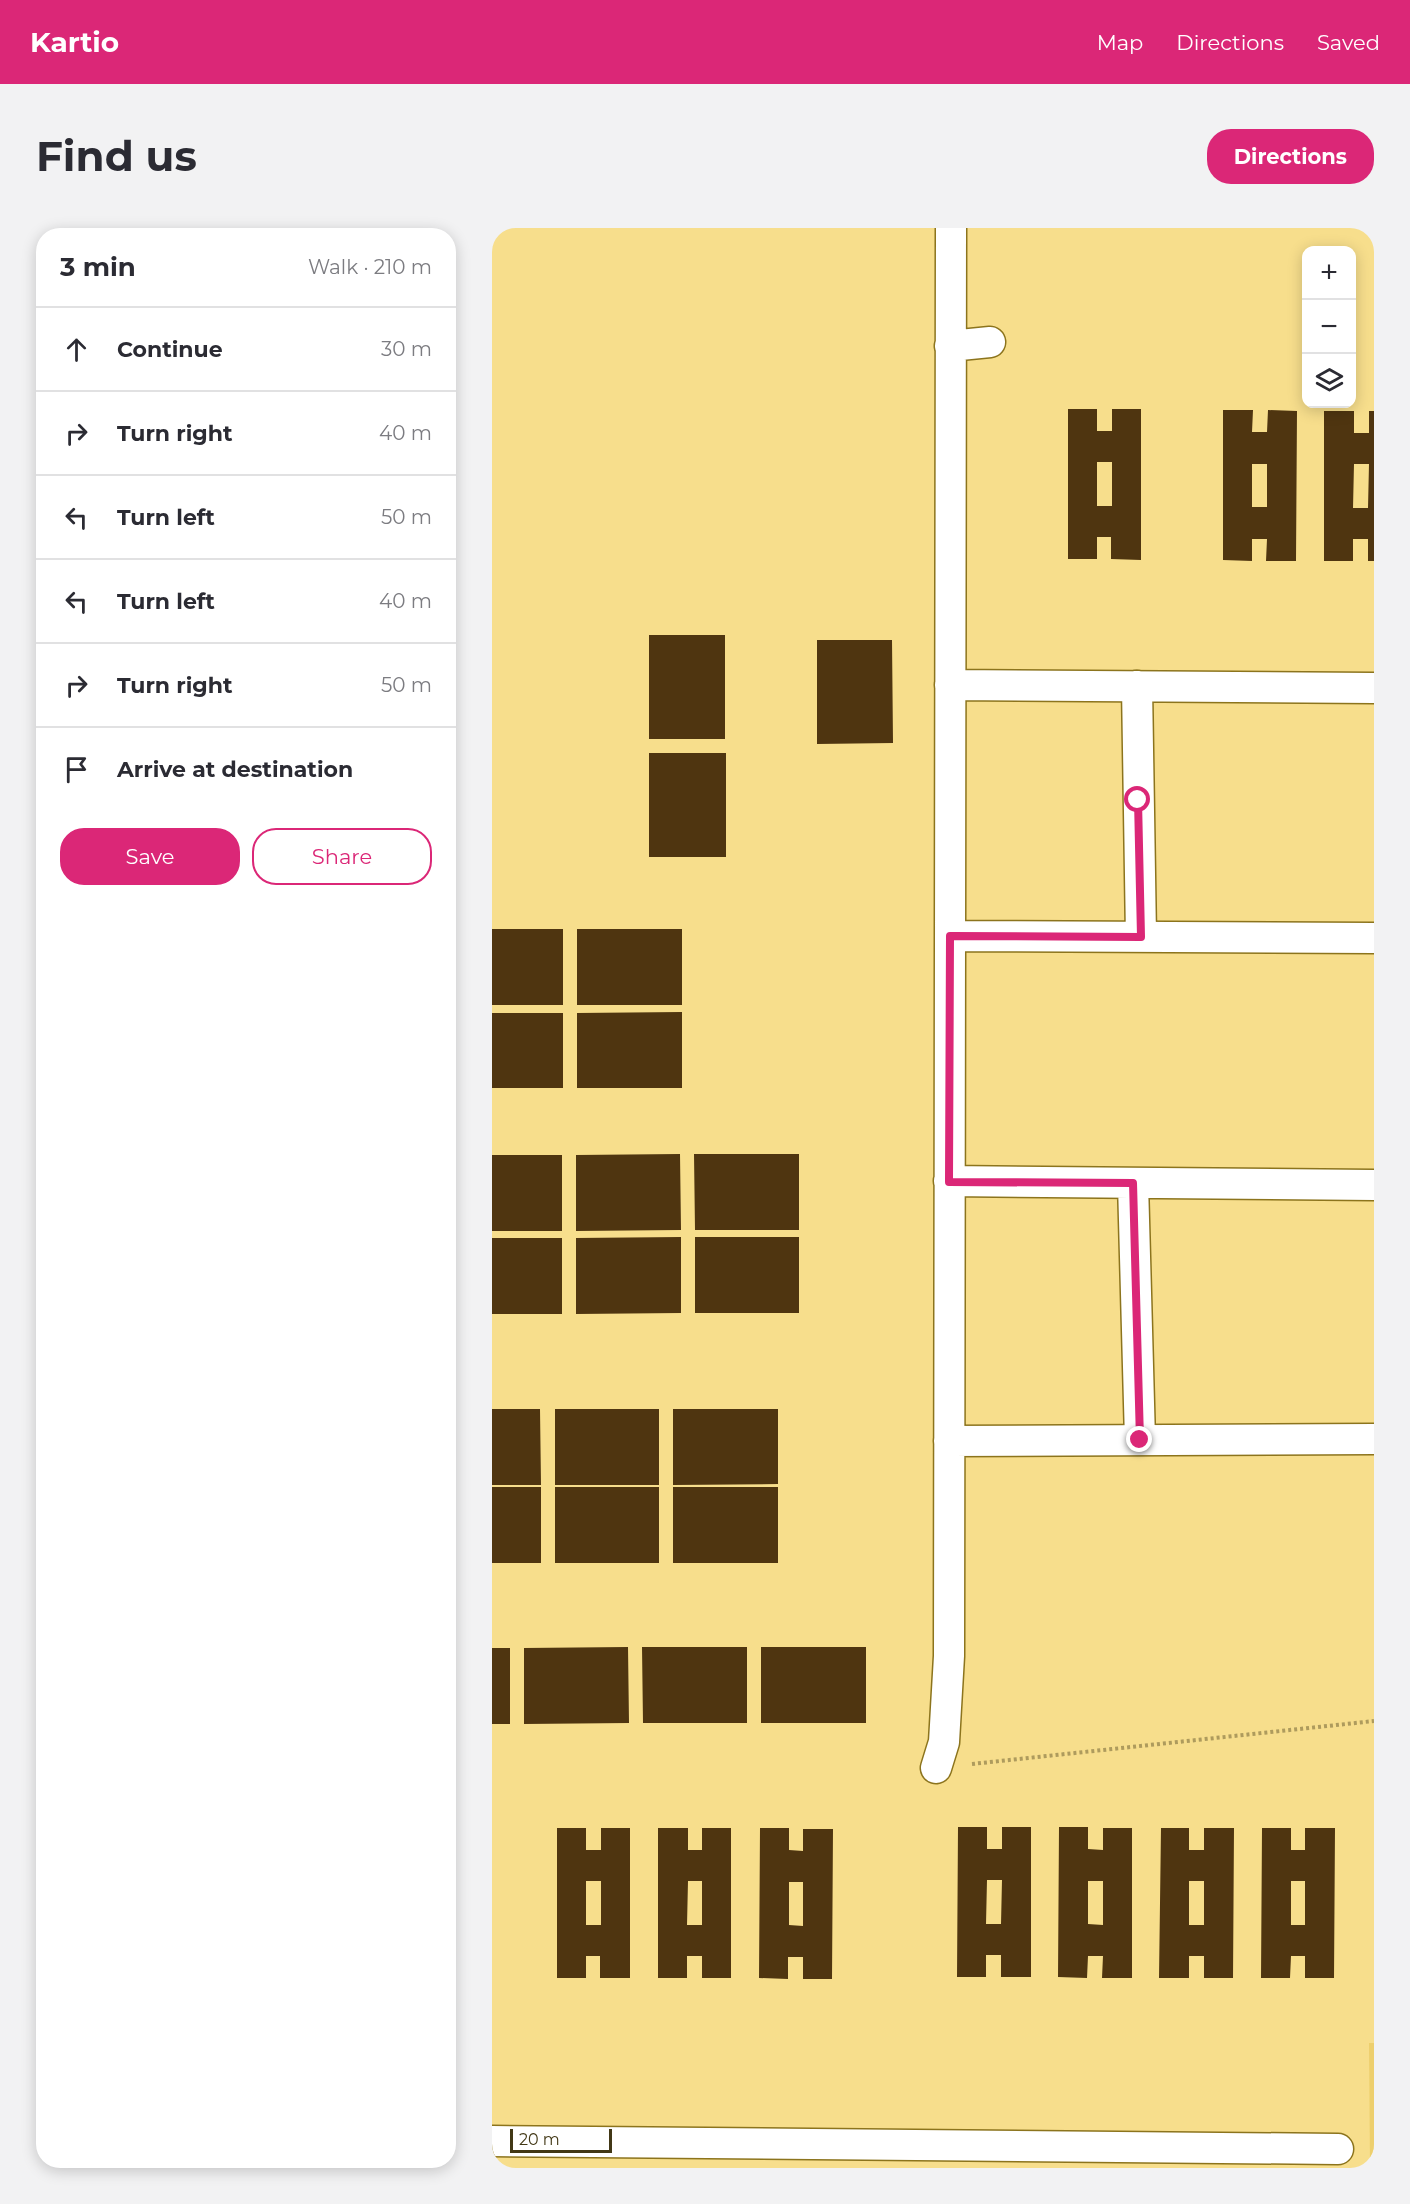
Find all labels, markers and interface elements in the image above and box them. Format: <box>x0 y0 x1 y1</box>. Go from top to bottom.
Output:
text: Kartio <box>30 25 119 59</box>
text: Map <box>1097 30 1143 55</box>
text: Directions <box>1176 30 1284 55</box>
text: Saved <box>1317 30 1380 55</box>
button: Directions <box>1207 129 1374 184</box>
text: Find us <box>36 130 197 182</box>
map controls <box>1302 246 1356 408</box>
button: + <box>1302 246 1356 300</box>
text: 3 min <box>60 251 136 283</box>
text: Walk · 210 m <box>308 255 432 279</box>
button: − <box>1302 300 1356 354</box>
icon: ahead <box>60 333 93 366</box>
text: Continue <box>117 336 223 363</box>
text: 30 m <box>381 337 432 361</box>
button: layers <box>1302 354 1356 408</box>
icon: right <box>60 417 93 450</box>
text: Turn right <box>117 420 232 447</box>
text: 40 m <box>379 421 432 445</box>
icon: left <box>60 501 93 534</box>
text: Turn left <box>117 504 215 531</box>
text: 50 m <box>381 505 432 529</box>
icon: left <box>60 585 93 618</box>
text: Turn left <box>117 588 215 615</box>
text: 40 m <box>379 589 432 613</box>
icon: right <box>60 669 93 702</box>
text: Turn right <box>117 672 232 699</box>
text: 50 m <box>381 673 432 697</box>
icon: arrive <box>60 753 93 786</box>
text: Arrive at destination <box>117 756 353 783</box>
route start <box>1124 786 1150 812</box>
button: Save <box>60 828 240 885</box>
button: Share <box>252 828 432 885</box>
route end <box>1126 1426 1152 1452</box>
scale bar <box>510 2126 612 2154</box>
text: 20 m <box>519 2130 560 2149</box>

